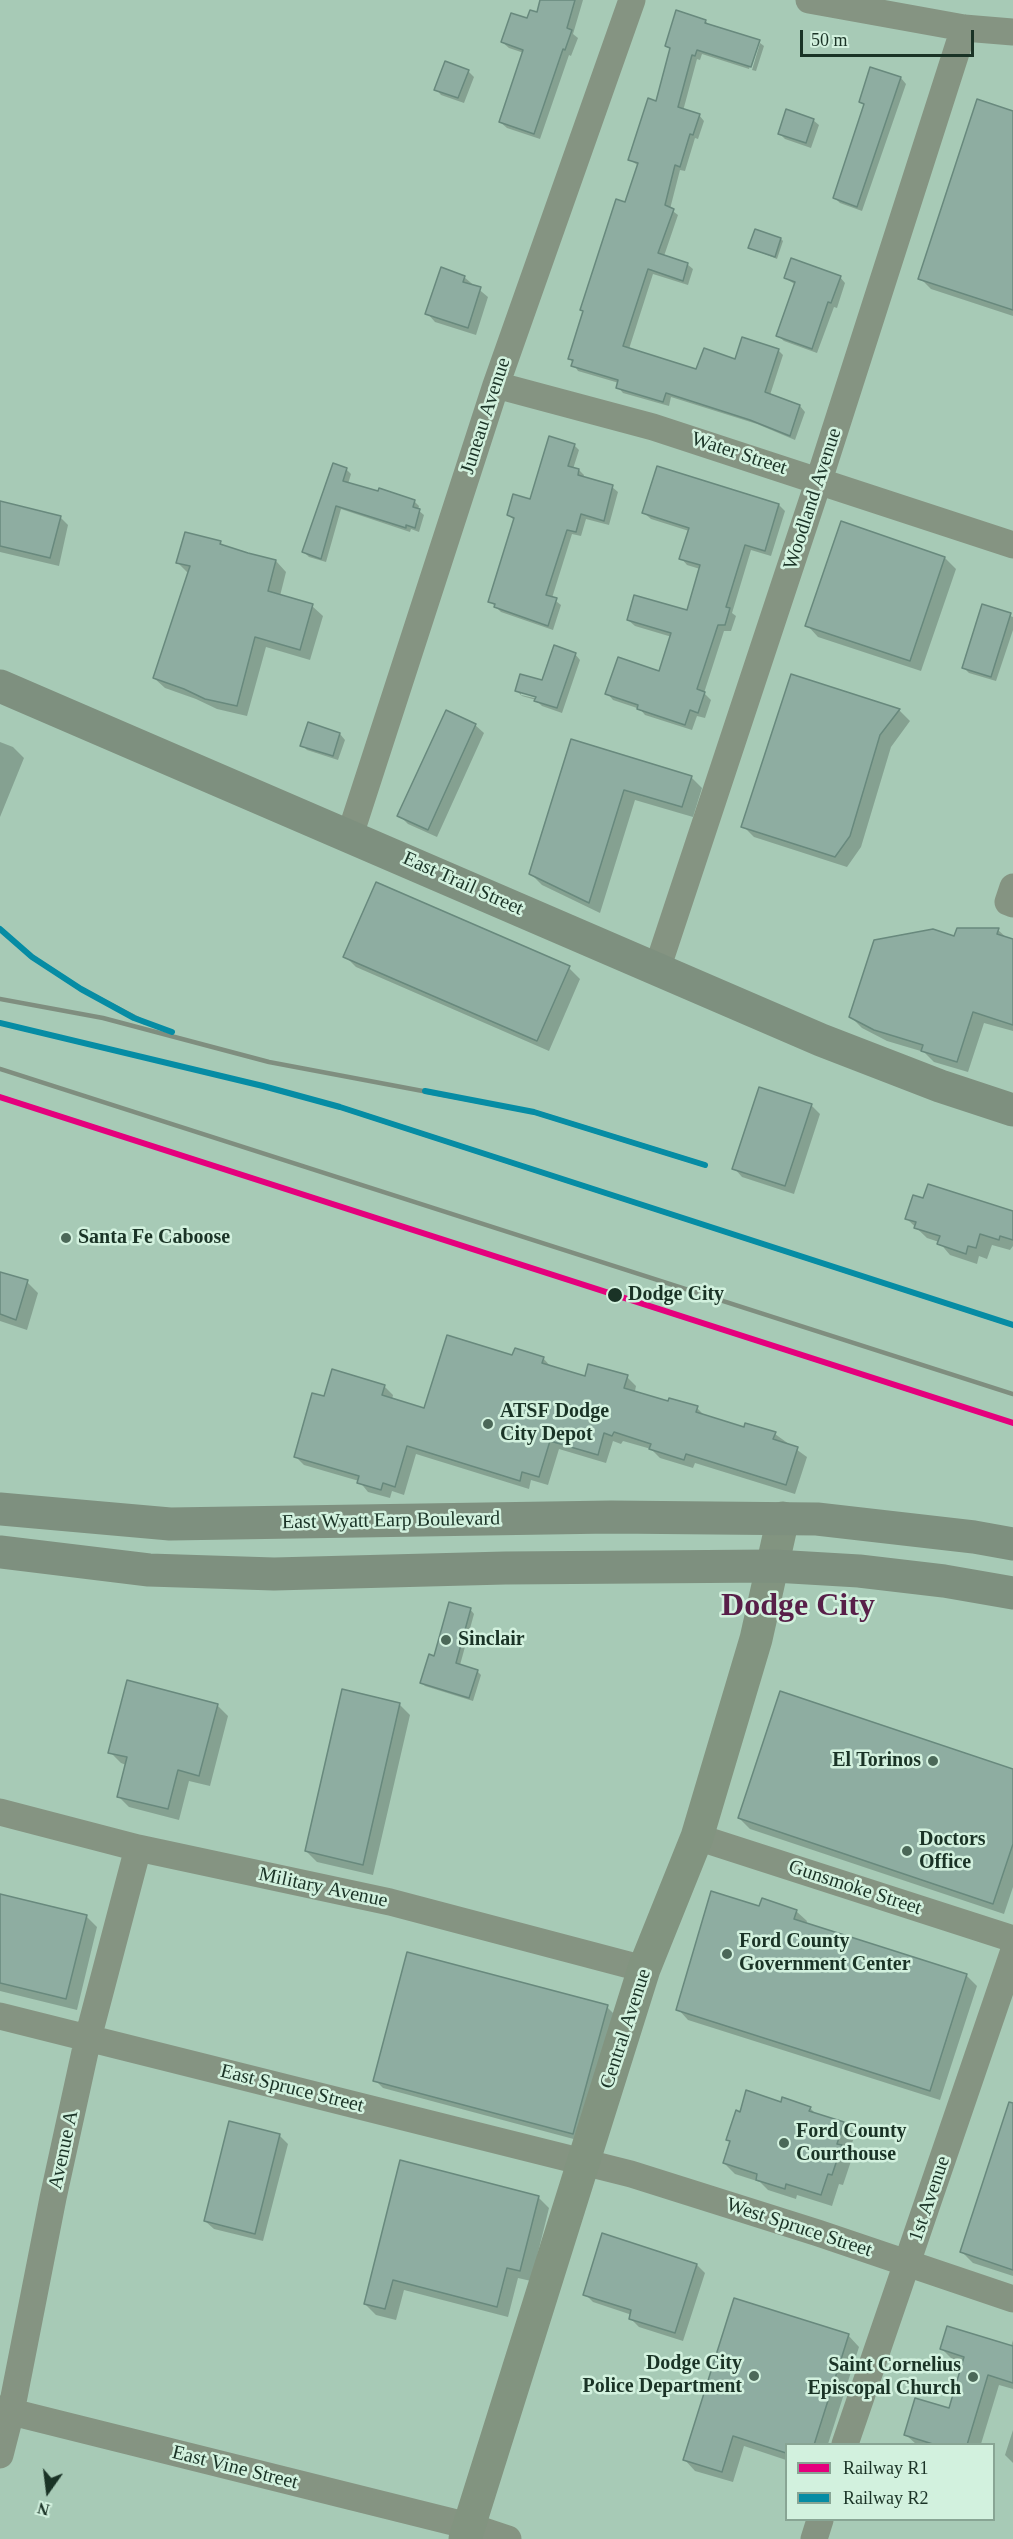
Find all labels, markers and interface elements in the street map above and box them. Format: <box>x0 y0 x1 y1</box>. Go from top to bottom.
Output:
scale bar <box>803 18 977 56</box>
text: 50 m <box>811 30 848 50</box>
street label: Juneau Avenue <box>456 355 516 477</box>
street label: Woodland Avenue <box>779 425 847 573</box>
street label: Water Street <box>688 427 790 481</box>
street label: East Trail Street <box>399 847 527 921</box>
place label: Santa Fe Caboose <box>78 1226 230 1250</box>
marker: Santa Fe Caboose <box>59 1231 73 1245</box>
place label: Dodge City <box>628 1283 724 1307</box>
marker: Dodge City <box>606 1286 624 1304</box>
place label: ATSF Dodge City Depot <box>500 1400 609 1447</box>
marker: ATSF Dodge City Depot <box>481 1417 495 1431</box>
street label: East Wyatt Earp Boulevard <box>282 1507 500 1535</box>
district label: Dodge City <box>721 1588 875 1626</box>
place label: Sinclair <box>458 1628 525 1652</box>
marker: Sinclair <box>439 1633 453 1647</box>
place label: El Torinos <box>832 1749 921 1773</box>
marker: El Torinos <box>926 1754 940 1768</box>
place label: Doctors Office <box>919 1828 986 1875</box>
marker: Doctors Office <box>900 1844 914 1858</box>
street label: Gunsmoke Street <box>786 1855 924 1921</box>
street label: Military Avenue <box>256 1863 390 1913</box>
place label: Ford County Government Center <box>739 1930 911 1977</box>
marker: Ford County Government Center <box>720 1947 734 1961</box>
street label: Central Avenue <box>595 1966 657 2092</box>
street label: East Spruce Street <box>218 2060 366 2118</box>
street label: Avenue A <box>44 2108 84 2192</box>
place label: Ford County Courthouse <box>796 2120 907 2167</box>
marker: Ford County Courthouse <box>777 2136 791 2150</box>
street label: 1st Avenue <box>904 2153 956 2245</box>
street label: West Spruce Street <box>723 2193 875 2263</box>
place label: Dodge City Police Department <box>583 2352 742 2399</box>
place label: Saint Cornelius Episcopal Church <box>807 2354 961 2401</box>
marker: Dodge City Police Department <box>747 2369 761 2383</box>
marker: Saint Cornelius Episcopal Church <box>966 2370 980 2384</box>
street label: East Vine Street <box>170 2441 300 2495</box>
legend <box>785 2443 995 2521</box>
text: Railway R1 <box>843 2458 929 2478</box>
north arrow <box>18 2461 78 2521</box>
text: Railway R2 <box>843 2488 929 2508</box>
text: N <box>36 2499 51 2519</box>

